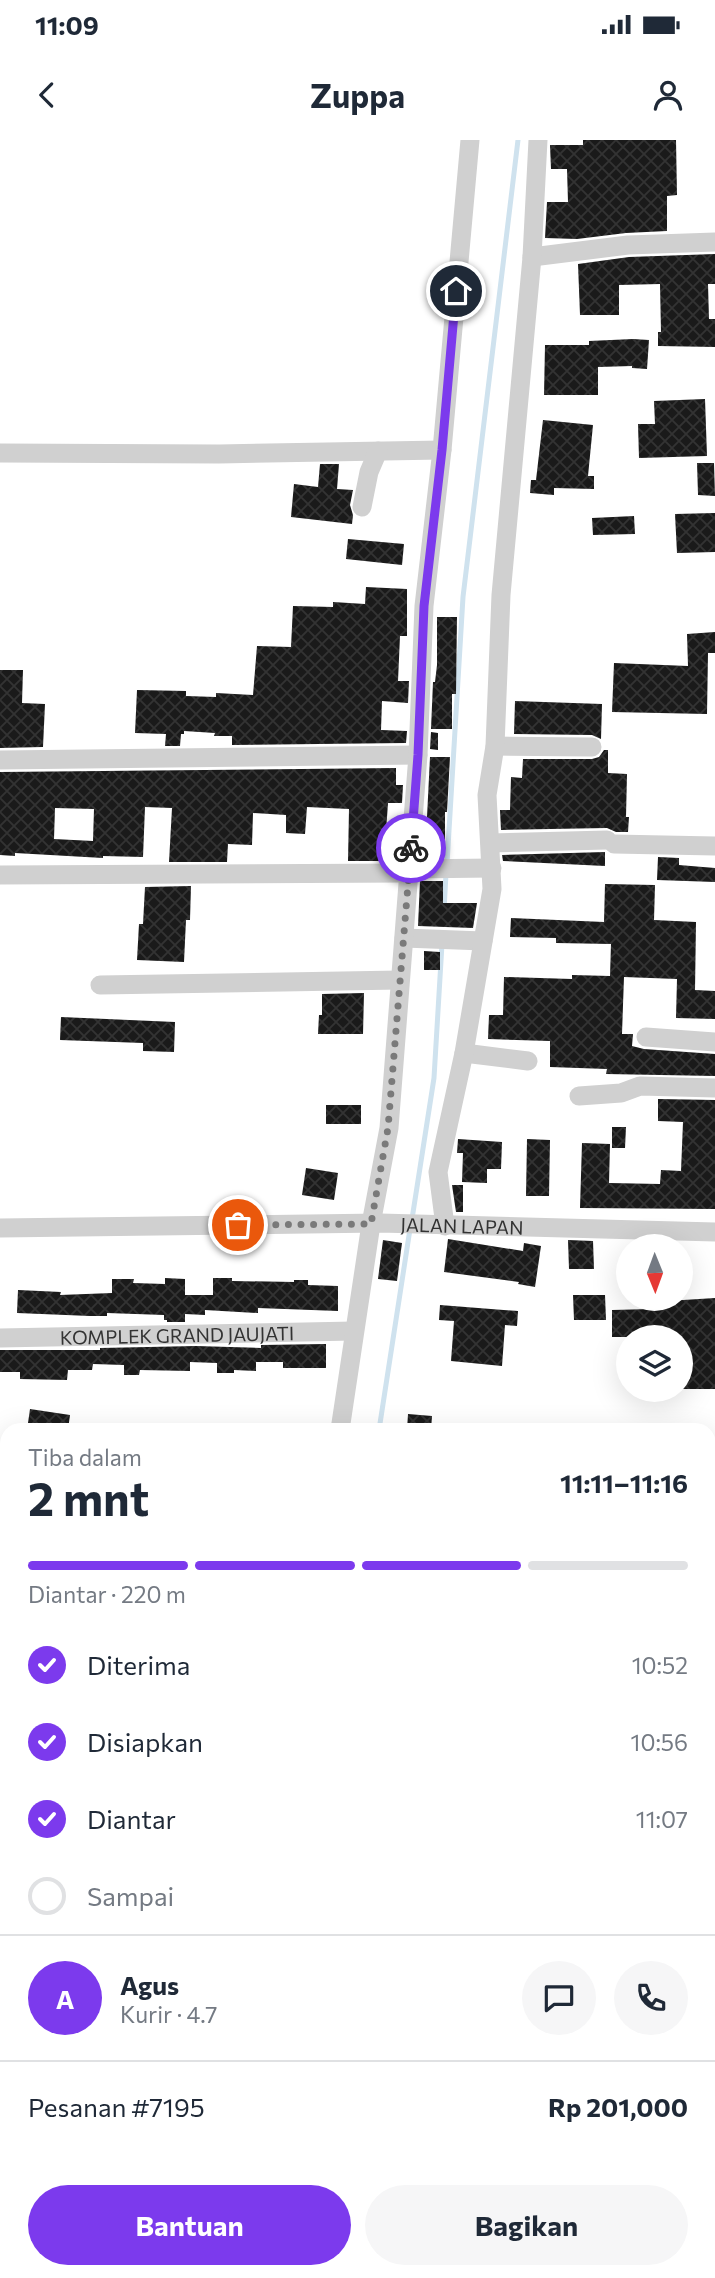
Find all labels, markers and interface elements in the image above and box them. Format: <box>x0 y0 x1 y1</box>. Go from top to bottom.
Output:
text: 11:09 <box>35 9 99 40</box>
text: Zuppa <box>310 75 405 115</box>
icon: back <box>28 76 66 114</box>
icon: person <box>649 76 687 114</box>
pin <box>426 261 486 321</box>
icon: home <box>437 272 475 310</box>
courier <box>376 813 446 883</box>
icon: bike <box>392 829 430 867</box>
pin <box>208 1195 268 1255</box>
icon: bag <box>219 1206 257 1244</box>
street label: JALAN LAPAN <box>400 1212 524 1238</box>
north arrow <box>616 1234 693 1311</box>
map controls <box>616 1234 693 1402</box>
street label: KOMPLEK GRAND JAUJATI <box>60 1321 294 1348</box>
button: layers <box>616 1325 693 1402</box>
text: Tiba dalam <box>28 1443 142 1471</box>
text: 11:11–11:16 <box>560 1467 688 1498</box>
text: 2 mnt <box>28 1469 149 1525</box>
text: Diantar · 220 m <box>28 1580 186 1608</box>
icon: check <box>28 1646 66 1684</box>
text: Diterima <box>87 1649 190 1680</box>
text: 10:52 <box>632 1651 688 1679</box>
icon: check <box>28 1723 66 1761</box>
text: Disiapkan <box>87 1726 203 1757</box>
text: 10:56 <box>631 1728 688 1756</box>
icon: check <box>28 1800 66 1838</box>
text: Diantar <box>87 1803 176 1834</box>
text: 11:07 <box>636 1805 688 1833</box>
text: Sampai <box>87 1880 174 1911</box>
button: chat <box>522 1961 596 2035</box>
button: phone <box>614 1961 688 2035</box>
text: Agus <box>120 1969 179 2000</box>
text: A <box>56 1983 74 2014</box>
text: Kurir · 4.7 <box>120 2000 218 2028</box>
text: Pesanan #7195 <box>28 2091 205 2122</box>
text: Rp 201,000 <box>548 2091 688 2122</box>
button: Bantuan <box>28 2185 351 2265</box>
button: Bagikan <box>365 2185 688 2265</box>

